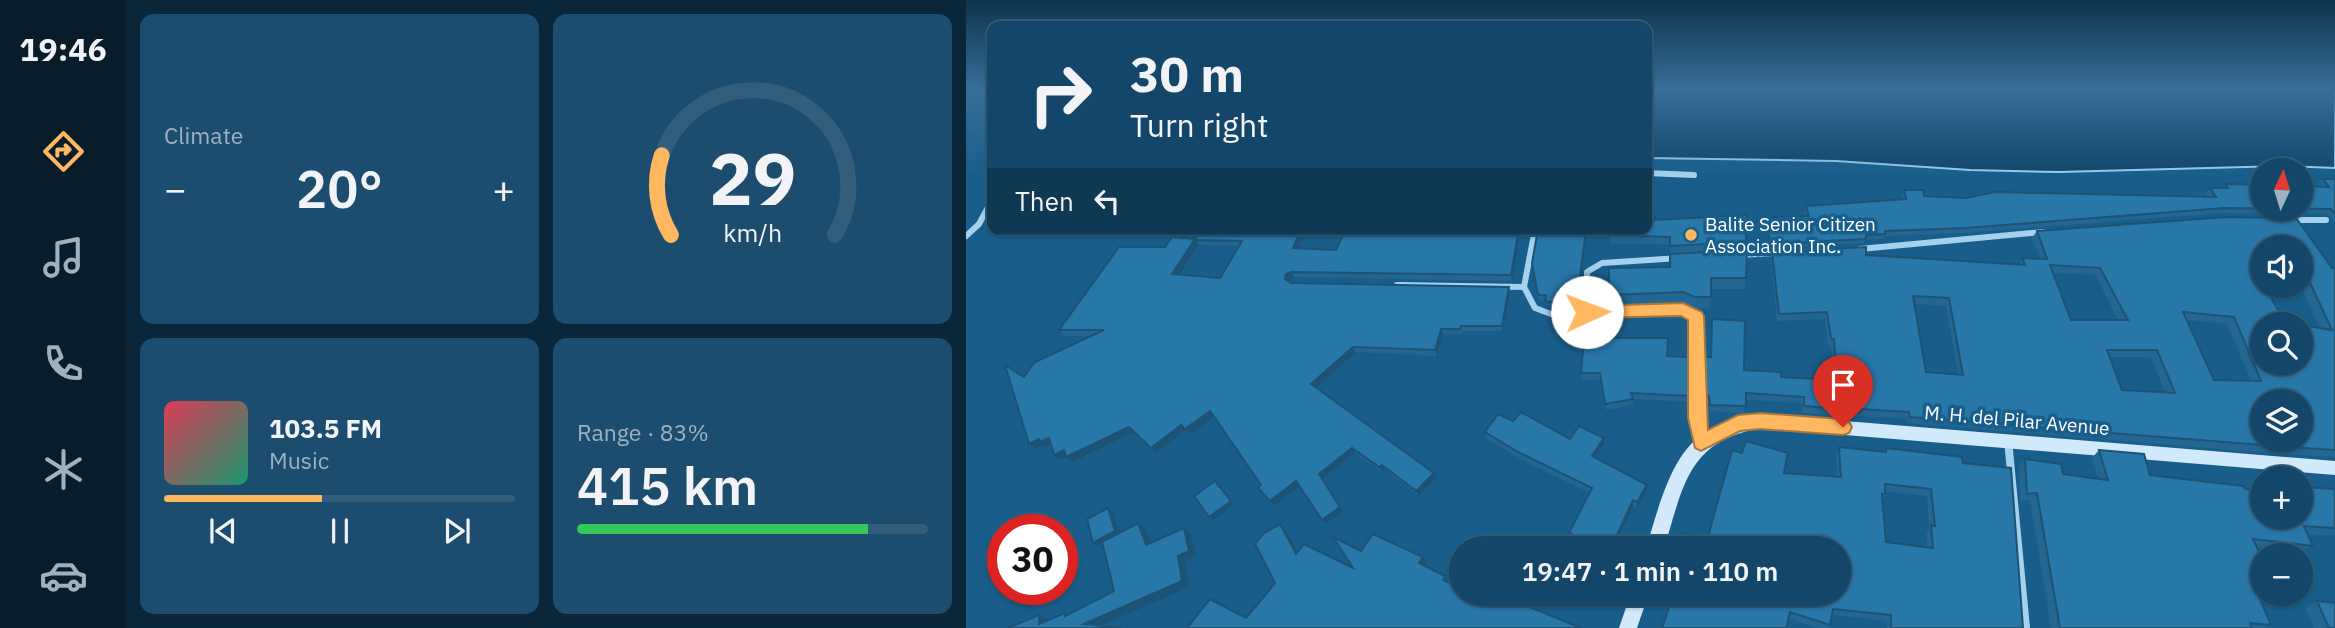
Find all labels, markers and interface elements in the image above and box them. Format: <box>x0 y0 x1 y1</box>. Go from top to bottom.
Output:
text: 19:46 <box>19 28 107 70</box>
text: 30 m <box>1130 42 1244 105</box>
icon: right <box>1015 49 1106 140</box>
text: Turn right <box>1130 104 1268 146</box>
text: Climate <box>164 120 243 150</box>
icon: directions <box>39 127 88 176</box>
text: 29 <box>709 130 796 225</box>
text: 20° <box>296 155 383 222</box>
north arrow <box>2250 158 2314 220</box>
map controls <box>2250 158 2313 606</box>
text: − <box>164 164 187 213</box>
text: + <box>492 164 515 213</box>
icon: left <box>1088 182 1126 220</box>
text: Then <box>1015 184 1074 218</box>
place label: Balite Senior Citizen Association Inc. <box>1705 212 1876 258</box>
text: km/h <box>723 216 782 249</box>
marker: Balite Senior Citizen Association Inc. <box>1683 227 1699 243</box>
icon: music <box>39 233 88 282</box>
button: sound <box>2250 235 2313 298</box>
position arrow <box>1550 275 1624 349</box>
button: search <box>2250 312 2313 375</box>
icon: phone <box>39 339 88 388</box>
pin <box>1813 355 1873 427</box>
icon: arrive <box>1824 366 1862 404</box>
button: layers <box>2250 389 2313 452</box>
street label: M. H. del Pilar Avenue <box>1923 400 2111 440</box>
text: 103.5 FM <box>269 411 382 445</box>
text: Range · 83% <box>577 417 709 447</box>
icon: climate <box>39 445 88 494</box>
text: Music <box>269 445 329 475</box>
text: 415 km <box>577 452 758 519</box>
button: + <box>2250 466 2313 529</box>
icon: previous <box>204 512 242 550</box>
icon: pause <box>321 512 359 550</box>
icon: next <box>438 512 476 550</box>
speed limit sign: 30 <box>987 514 1078 605</box>
button: − <box>2250 543 2313 606</box>
icon: car <box>39 551 88 600</box>
text: 19:47 · 1 min · 110 m <box>1522 554 1778 588</box>

